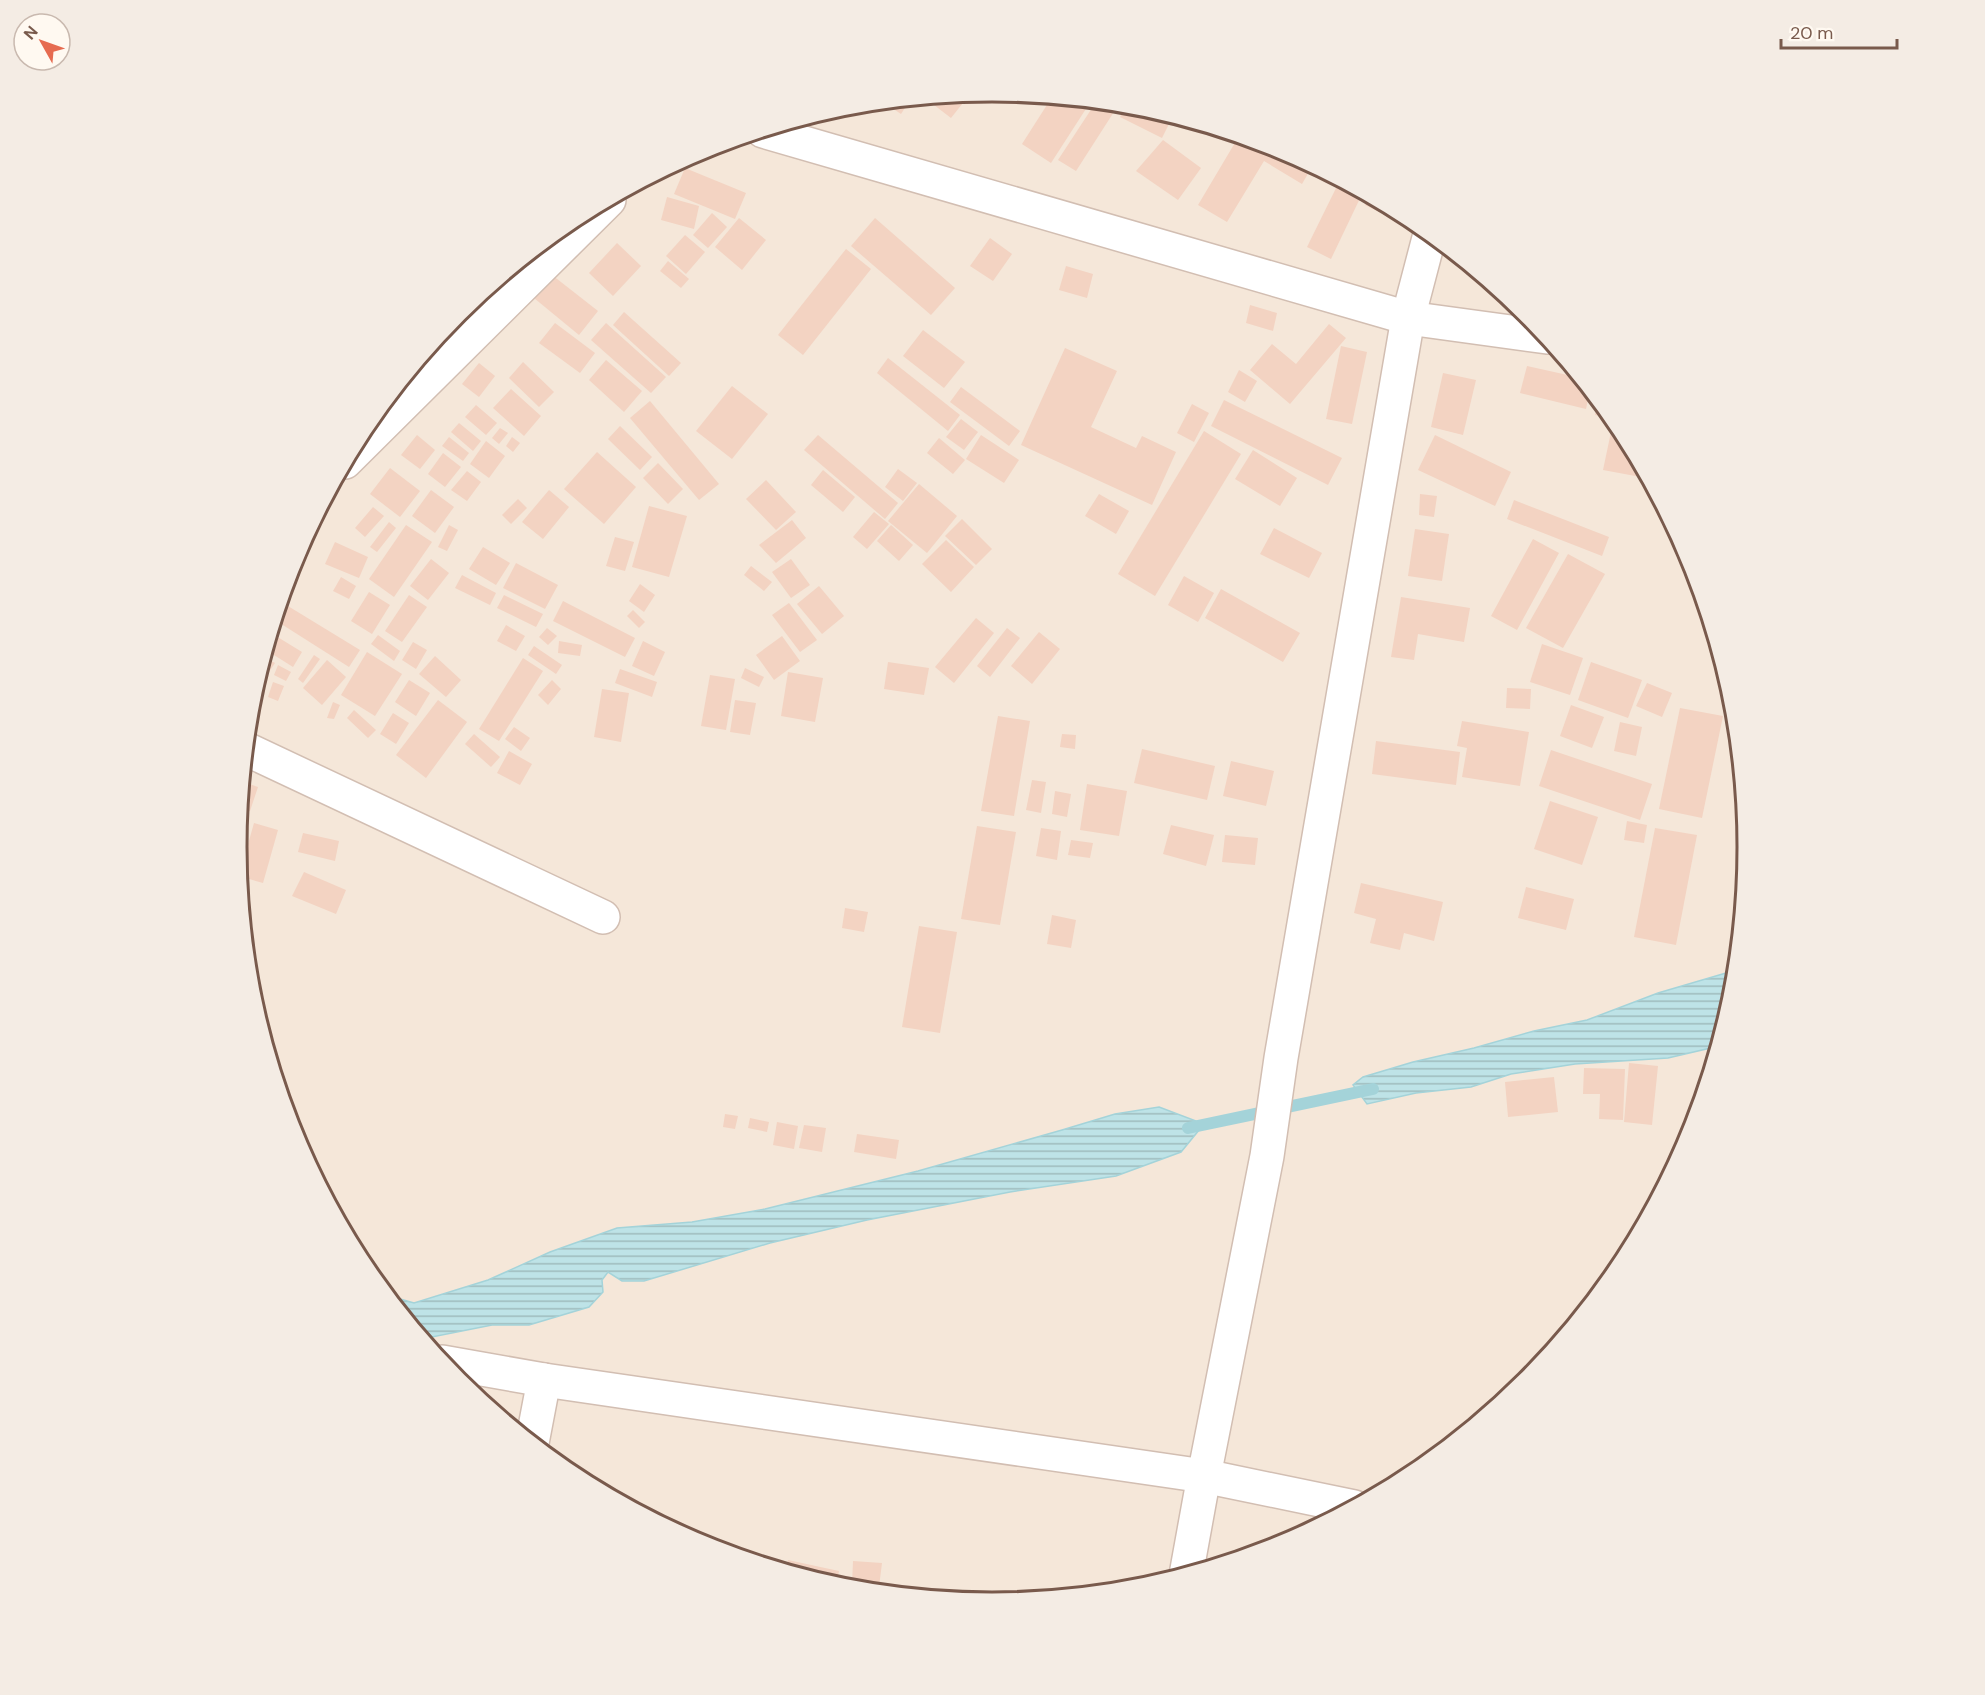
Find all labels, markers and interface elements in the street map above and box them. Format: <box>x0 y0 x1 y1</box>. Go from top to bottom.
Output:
north arrow <box>12 12 72 72</box>
scale bar <box>1781 12 1896 50</box>
text: N <box>19 21 43 44</box>
text: 20 m <box>1790 21 1833 45</box>

